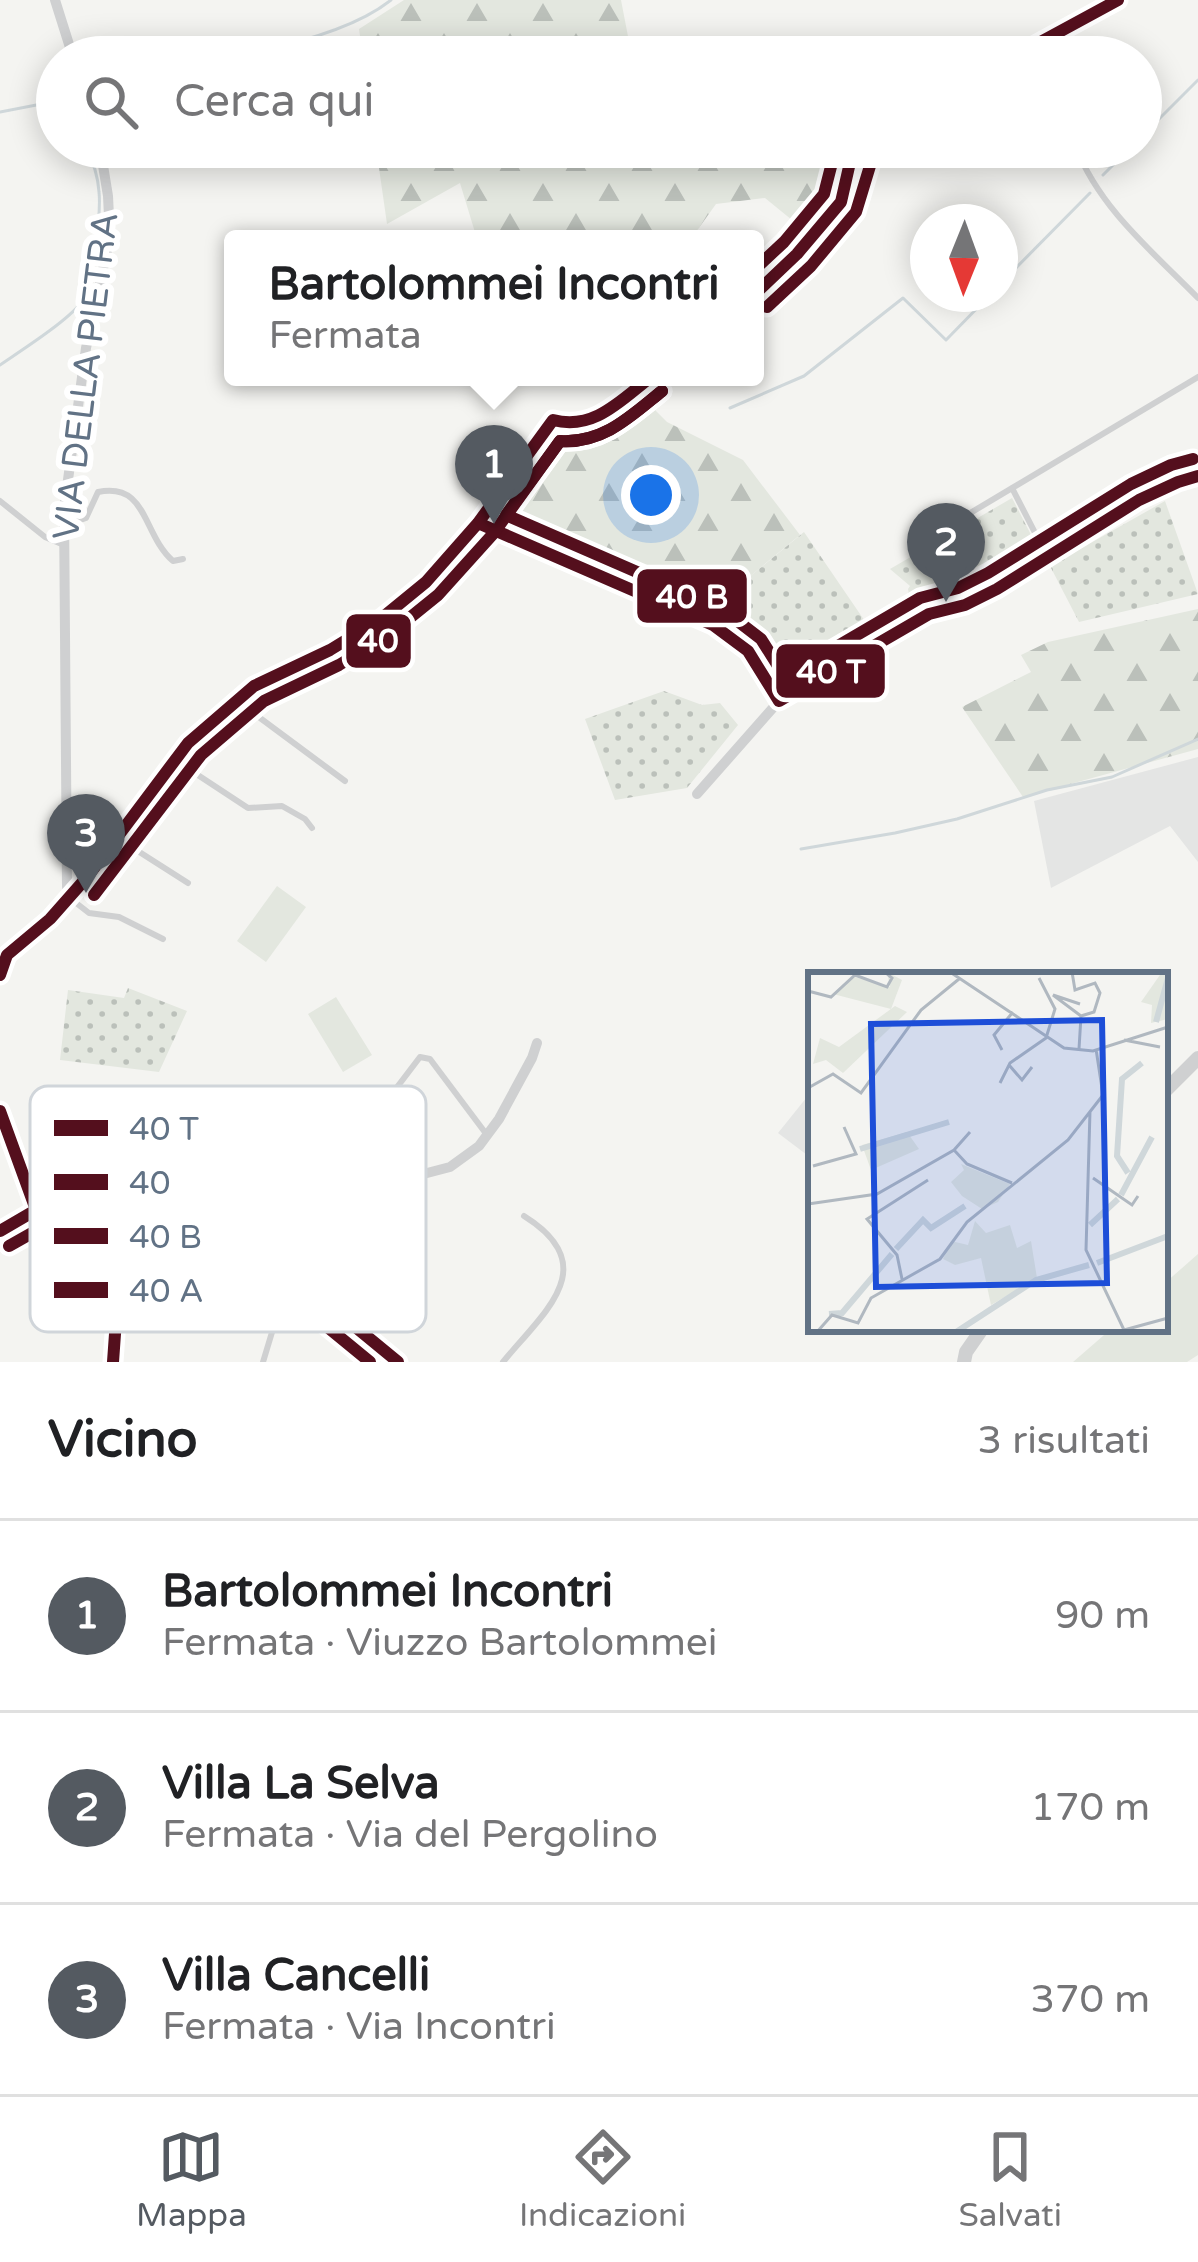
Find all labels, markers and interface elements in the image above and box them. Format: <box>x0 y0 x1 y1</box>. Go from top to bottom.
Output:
search box <box>36 36 1162 168</box>
icon: search <box>78 69 144 135</box>
text: Cerca qui <box>174 75 375 129</box>
north arrow <box>910 204 1018 312</box>
street label: VIA DELLA PIETRA <box>45 209 127 543</box>
popup <box>224 230 764 386</box>
text: Bartolommei Incontri <box>269 258 719 312</box>
text: Fermata <box>269 312 422 359</box>
pin: 1 <box>455 425 533 524</box>
your location <box>621 465 681 525</box>
pin: 2 <box>907 503 985 602</box>
line badge: 40 B <box>635 567 749 625</box>
text: 40 B <box>656 578 728 617</box>
line badge: 40 <box>344 612 413 670</box>
text: 40 <box>357 622 399 661</box>
line badge: 40 T <box>774 642 887 700</box>
text: 40 T <box>796 653 867 692</box>
pin: 3 <box>47 794 125 893</box>
inset map <box>808 972 1168 1332</box>
legend <box>30 1086 426 1332</box>
text: 40 T <box>129 1110 199 1149</box>
text: 40 <box>129 1164 170 1203</box>
text: 40 B <box>129 1218 202 1257</box>
text: 40 A <box>129 1272 204 1311</box>
text: Vicino <box>48 1409 198 1471</box>
text: 3 risultati <box>978 1417 1150 1464</box>
text: Bartolommei Incontri <box>162 1565 613 1619</box>
text: 1 <box>75 1592 99 1639</box>
text: 90 m <box>1055 1592 1150 1639</box>
text: Fermata · Viuzzo Bartolommei <box>162 1619 718 1666</box>
text: Villa La Selva <box>162 1757 440 1811</box>
text: 2 <box>75 1784 99 1831</box>
text: 170 m <box>1031 1784 1150 1831</box>
text: Fermata · Via del Pergolino <box>162 1811 658 1858</box>
text: Villa Cancelli <box>162 1949 430 2003</box>
text: 3 <box>75 1976 99 2023</box>
text: 370 m <box>1031 1976 1150 2023</box>
text: Fermata · Via Incontri <box>162 2003 556 2050</box>
tab: Mappa <box>136 2124 247 2235</box>
tab: Indicazioni <box>519 2124 686 2235</box>
tab: Salvati <box>959 2124 1062 2235</box>

